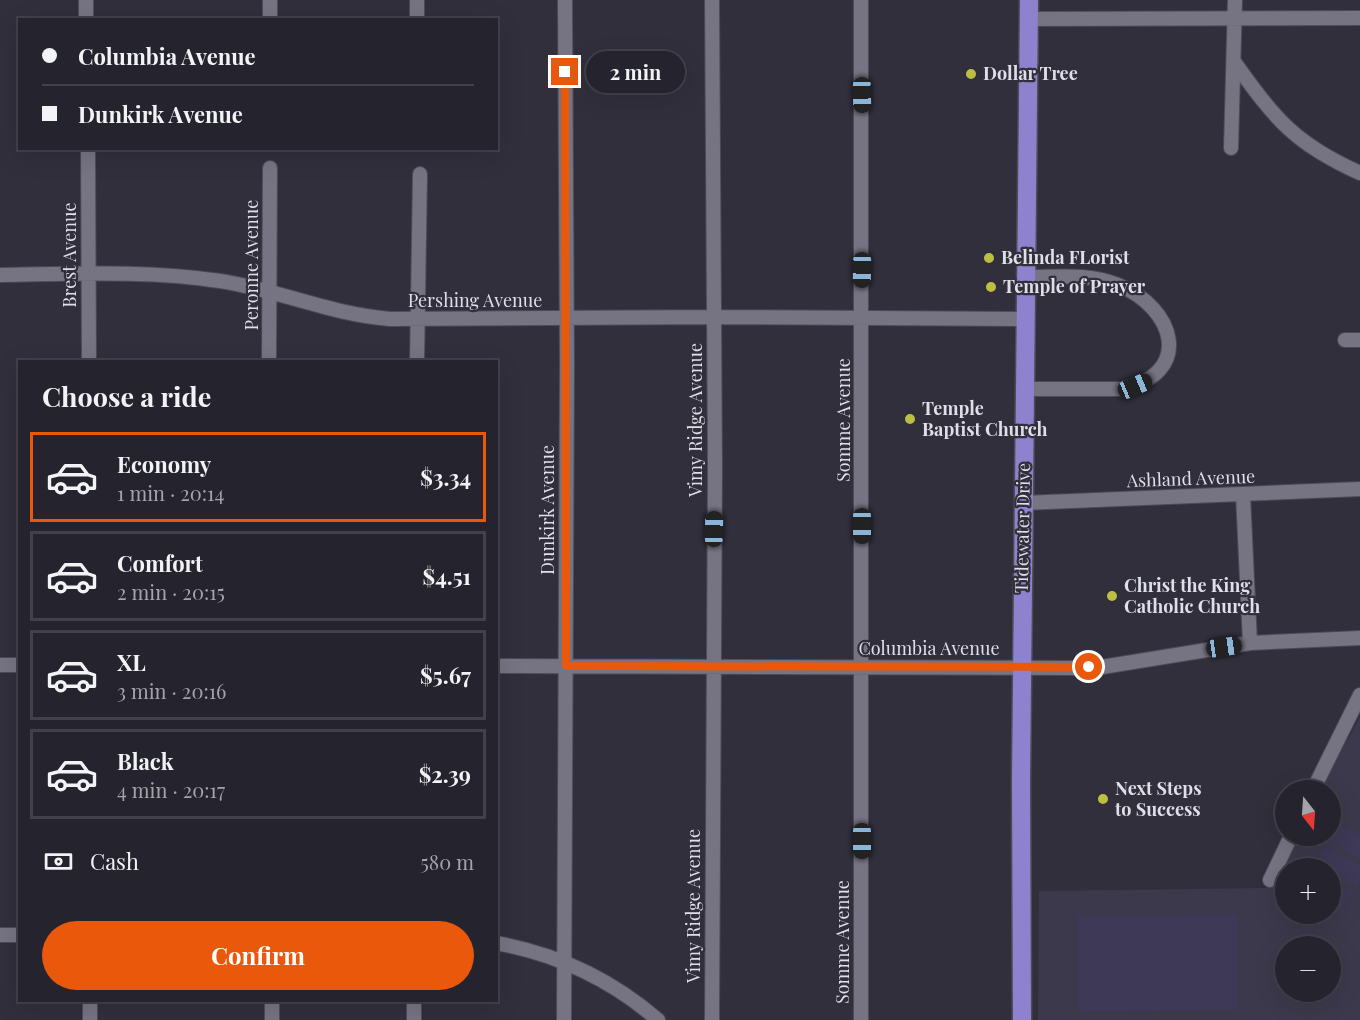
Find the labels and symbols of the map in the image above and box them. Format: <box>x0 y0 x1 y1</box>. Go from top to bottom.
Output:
callout: 2 min <box>586 51 685 93</box>
route end <box>551 58 578 85</box>
place label: Dollar Tree <box>983 61 1078 85</box>
marker: Dollar Tree <box>964 67 978 81</box>
car <box>853 77 871 113</box>
street label: Peronne Avenue <box>239 200 263 330</box>
street label: Brest Avenue <box>57 202 81 308</box>
place label: Belinda FLorist <box>1001 245 1130 269</box>
marker: Belinda FLorist <box>982 251 996 265</box>
car <box>853 252 871 288</box>
place label: Temple of Prayer <box>1003 274 1146 298</box>
marker: Temple of Prayer <box>984 280 998 294</box>
street label: Pershing Avenue <box>408 288 542 312</box>
street label: Vimy Ridge Avenue <box>683 343 707 498</box>
street label: Somme Avenue <box>831 358 855 482</box>
car <box>1115 371 1155 401</box>
place label: Temple Baptist Church <box>922 396 1048 441</box>
marker: Temple Baptist Church <box>903 412 917 426</box>
street label: Dunkirk Avenue <box>535 445 559 575</box>
street label: Tidewater Drive <box>1009 463 1035 593</box>
street label: Ashland Avenue <box>1125 464 1256 492</box>
car <box>853 508 871 544</box>
car <box>705 511 723 547</box>
place label: Christ the King Catholic Church <box>1124 573 1260 618</box>
marker: Christ the King Catholic Church <box>1105 589 1119 603</box>
street label: Columbia Avenue <box>858 636 1000 660</box>
car <box>1205 636 1243 658</box>
route start <box>1075 653 1102 680</box>
place label: Next Steps to Success <box>1114 776 1201 821</box>
north arrow <box>1275 780 1341 846</box>
marker: Next Steps to Success <box>1096 792 1110 806</box>
car <box>853 823 871 859</box>
street label: Vimy Ridge Avenue <box>681 829 705 984</box>
street label: Somme Avenue <box>830 880 854 1004</box>

